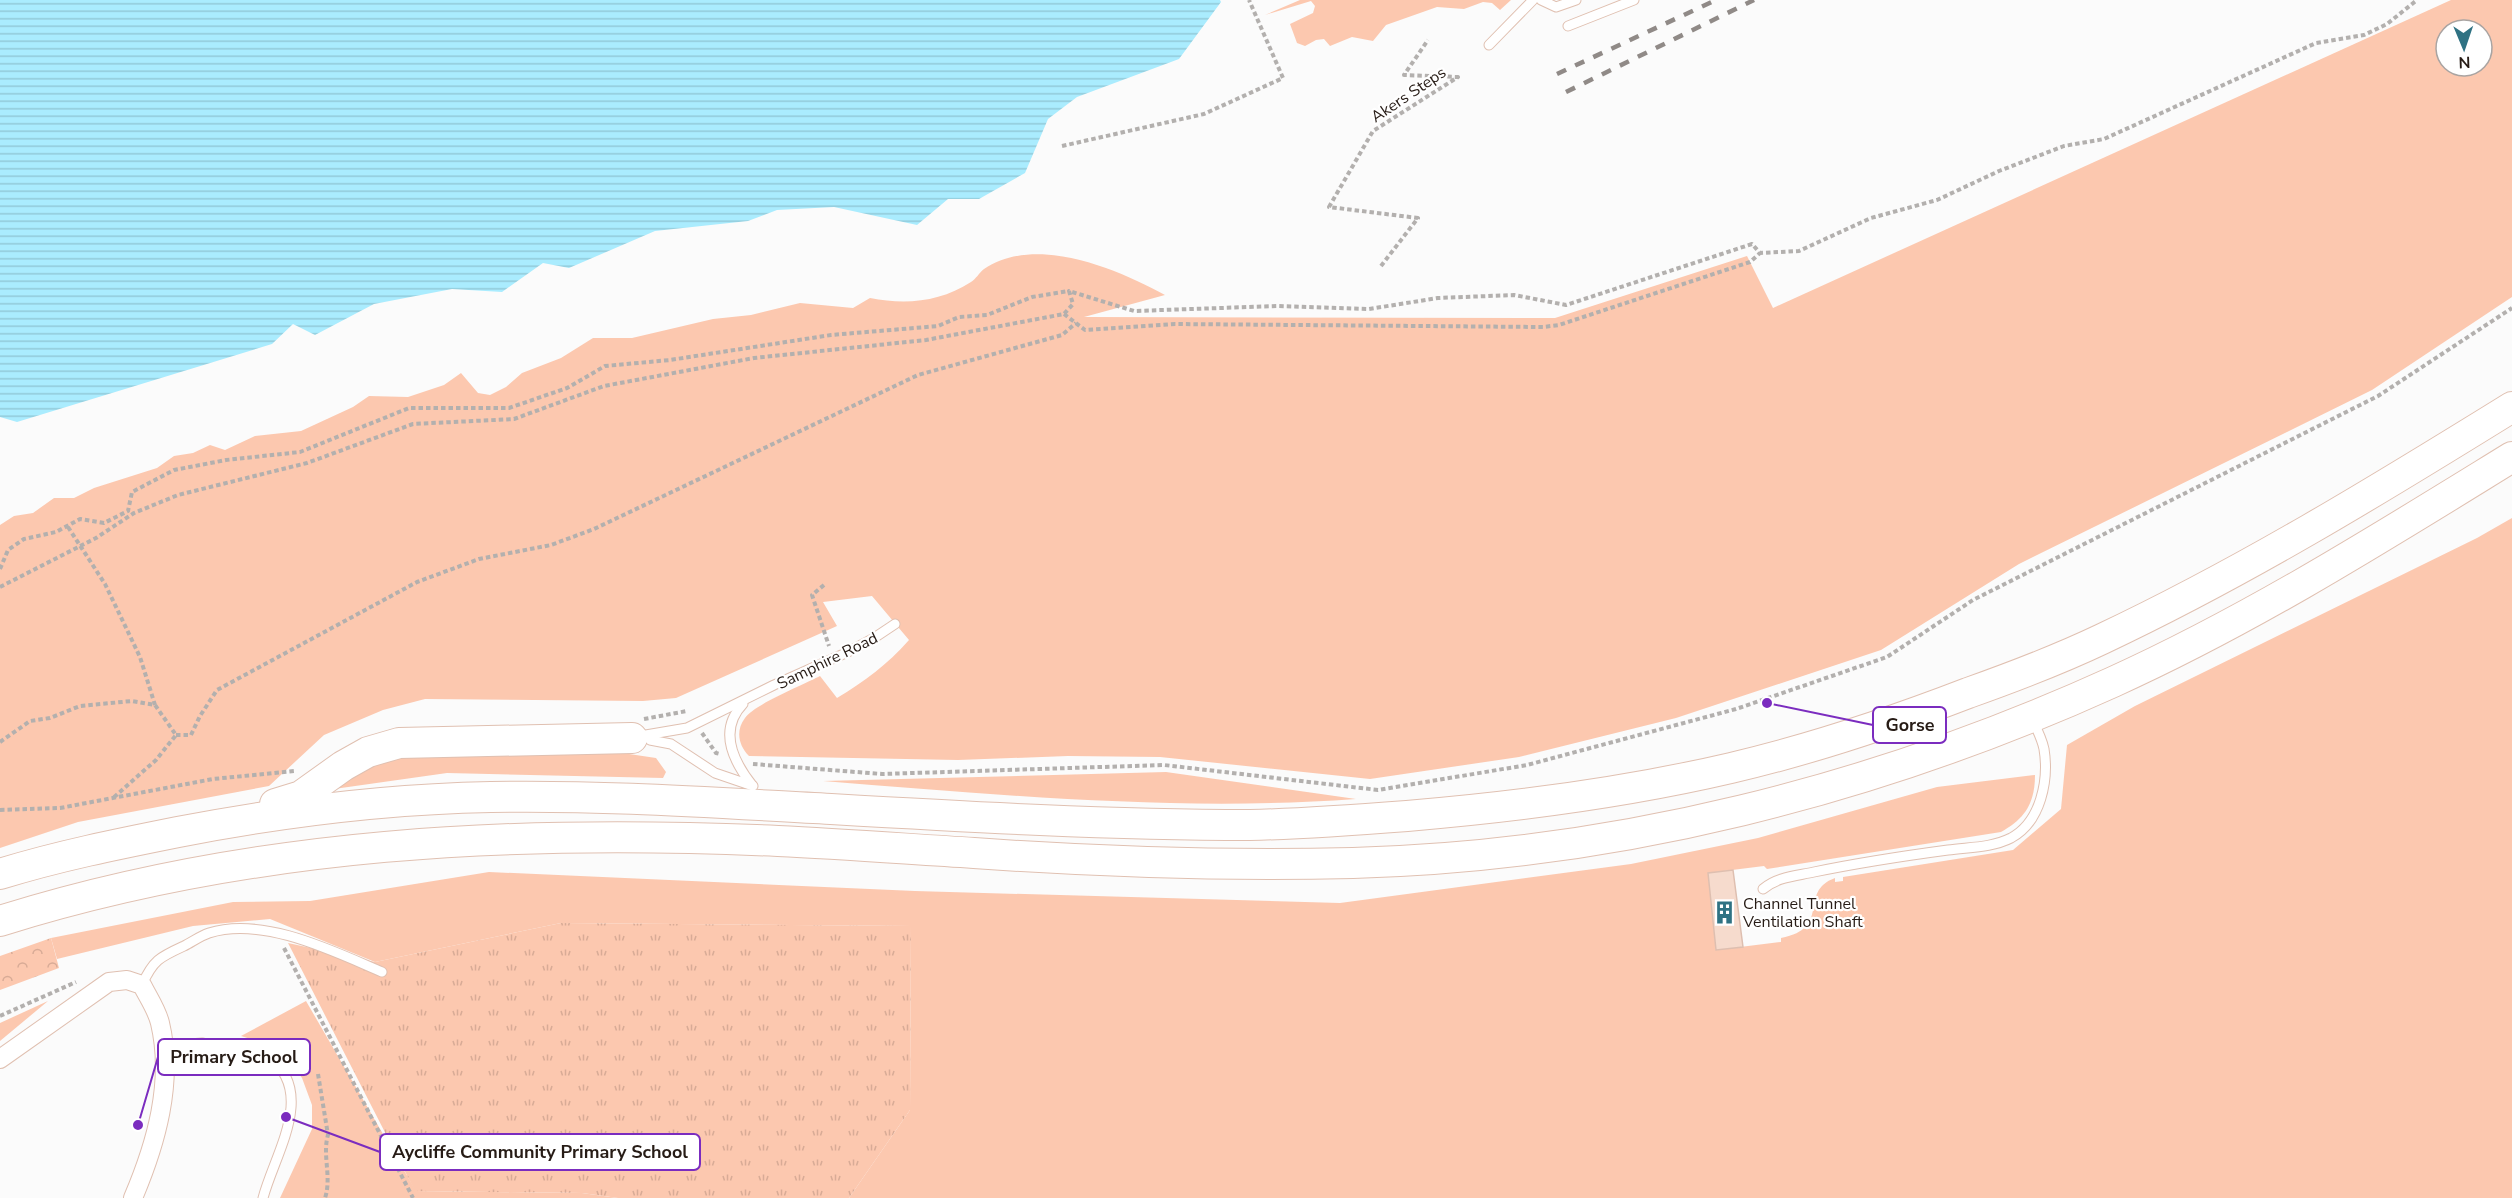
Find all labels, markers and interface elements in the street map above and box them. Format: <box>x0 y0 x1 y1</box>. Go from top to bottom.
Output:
north arrow <box>2434 18 2494 78</box>
text: N <box>2458 51 2471 73</box>
street label: Akers Steps <box>1367 62 1450 128</box>
street label: Samphire Road <box>773 627 882 695</box>
callout: Gorse <box>1873 707 1946 743</box>
text: Gorse <box>1885 713 1935 737</box>
place label: Channel Tunnel Ventilation Shaft <box>1742 893 1863 933</box>
building icon: Channel Tunnel Ventilation Shaft <box>1712 899 1738 925</box>
callout: Primary School <box>158 1039 310 1075</box>
text: Primary School <box>170 1045 298 1069</box>
callout: Aycliffe Community Primary School <box>380 1134 700 1170</box>
text: Aycliffe Community Primary School <box>392 1140 688 1164</box>

